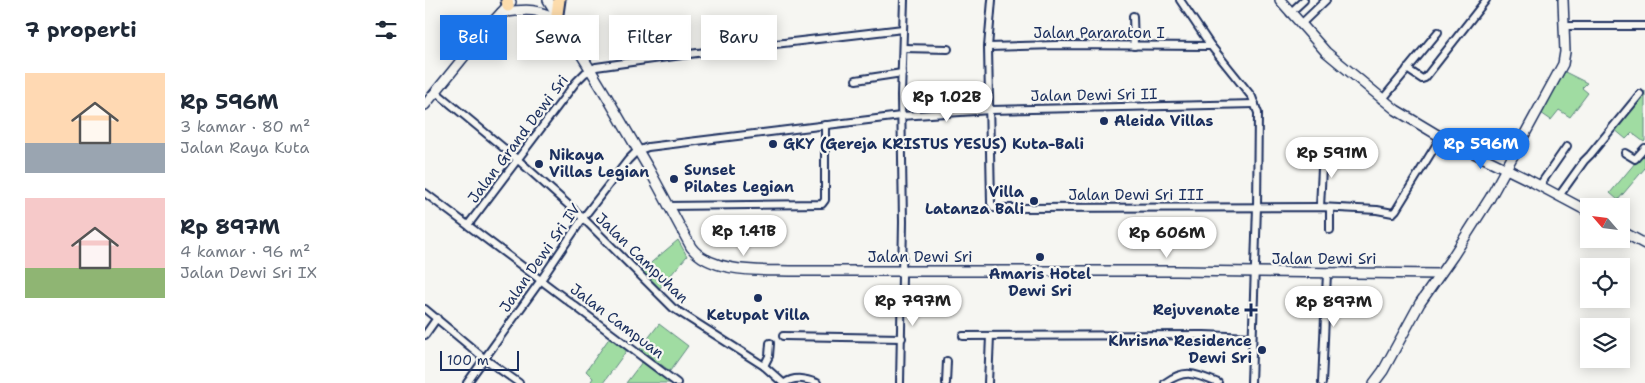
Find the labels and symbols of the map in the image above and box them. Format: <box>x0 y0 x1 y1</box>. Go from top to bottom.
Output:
street label: Jalan Pararaton I <box>1033 23 1165 43</box>
street label: Jalan Grand Dewi Sri <box>463 71 573 207</box>
pin: Rp 1.02B <box>895 80 999 123</box>
street label: Jalan Dewi Sri II <box>1030 84 1158 106</box>
place label: Aleida Villas <box>1114 111 1213 131</box>
marker: Aleida Villas <box>1098 115 1110 127</box>
pin: Rp 596M <box>1435 128 1527 170</box>
place label: GKY (Gereja KRISTUS YESUS) Kuta-Bali <box>783 134 1084 154</box>
pin: Rp 591M <box>1286 136 1378 179</box>
marker: GKY (Gereja KRISTUS YESUS) Kuta-Bali <box>767 138 779 150</box>
place label: Nikaya Villas Legian <box>549 145 649 182</box>
marker: Nikaya Villas Legian <box>533 158 545 170</box>
place label: Sunset Pilates Legian <box>684 160 794 197</box>
marker: Sunset Pilates Legian <box>668 173 680 185</box>
place label: Villa Latanza Bali <box>925 182 1025 219</box>
street label: Jalan Dewi Sri III <box>1068 185 1204 205</box>
marker: Villa Latanza Bali <box>1028 195 1040 207</box>
north arrow <box>1580 198 1630 248</box>
street label: Jalan Dewi Sri IV <box>495 200 585 316</box>
street label: Jalan Campuhan <box>591 208 693 308</box>
pin: Rp 1.41B <box>692 214 796 257</box>
pin: Rp 606M <box>1121 216 1213 259</box>
street label: Jalan Dewi Sri <box>867 247 973 267</box>
street label: Jalan Dewi Sri <box>1271 249 1377 269</box>
marker: Amaris Hotel Dewi Sri <box>1034 251 1046 263</box>
place label: Amaris Hotel Dewi Sri <box>989 264 1091 301</box>
street label: Jalan Campuan <box>566 279 668 363</box>
pin: Rp 797M <box>867 284 959 327</box>
pin: Rp 897M <box>1288 286 1380 328</box>
marker: Ketupat Villa <box>752 292 764 304</box>
place label: Rejuvenate <box>1153 300 1240 320</box>
marker: Rejuvenate <box>1244 303 1258 317</box>
place label: Ketupat Villa <box>706 305 810 325</box>
place label: Khrisna Residence Dewi Sri <box>1108 331 1252 368</box>
marker: Khrisna Residence Dewi Sri <box>1256 344 1268 356</box>
scale bar <box>440 348 519 371</box>

